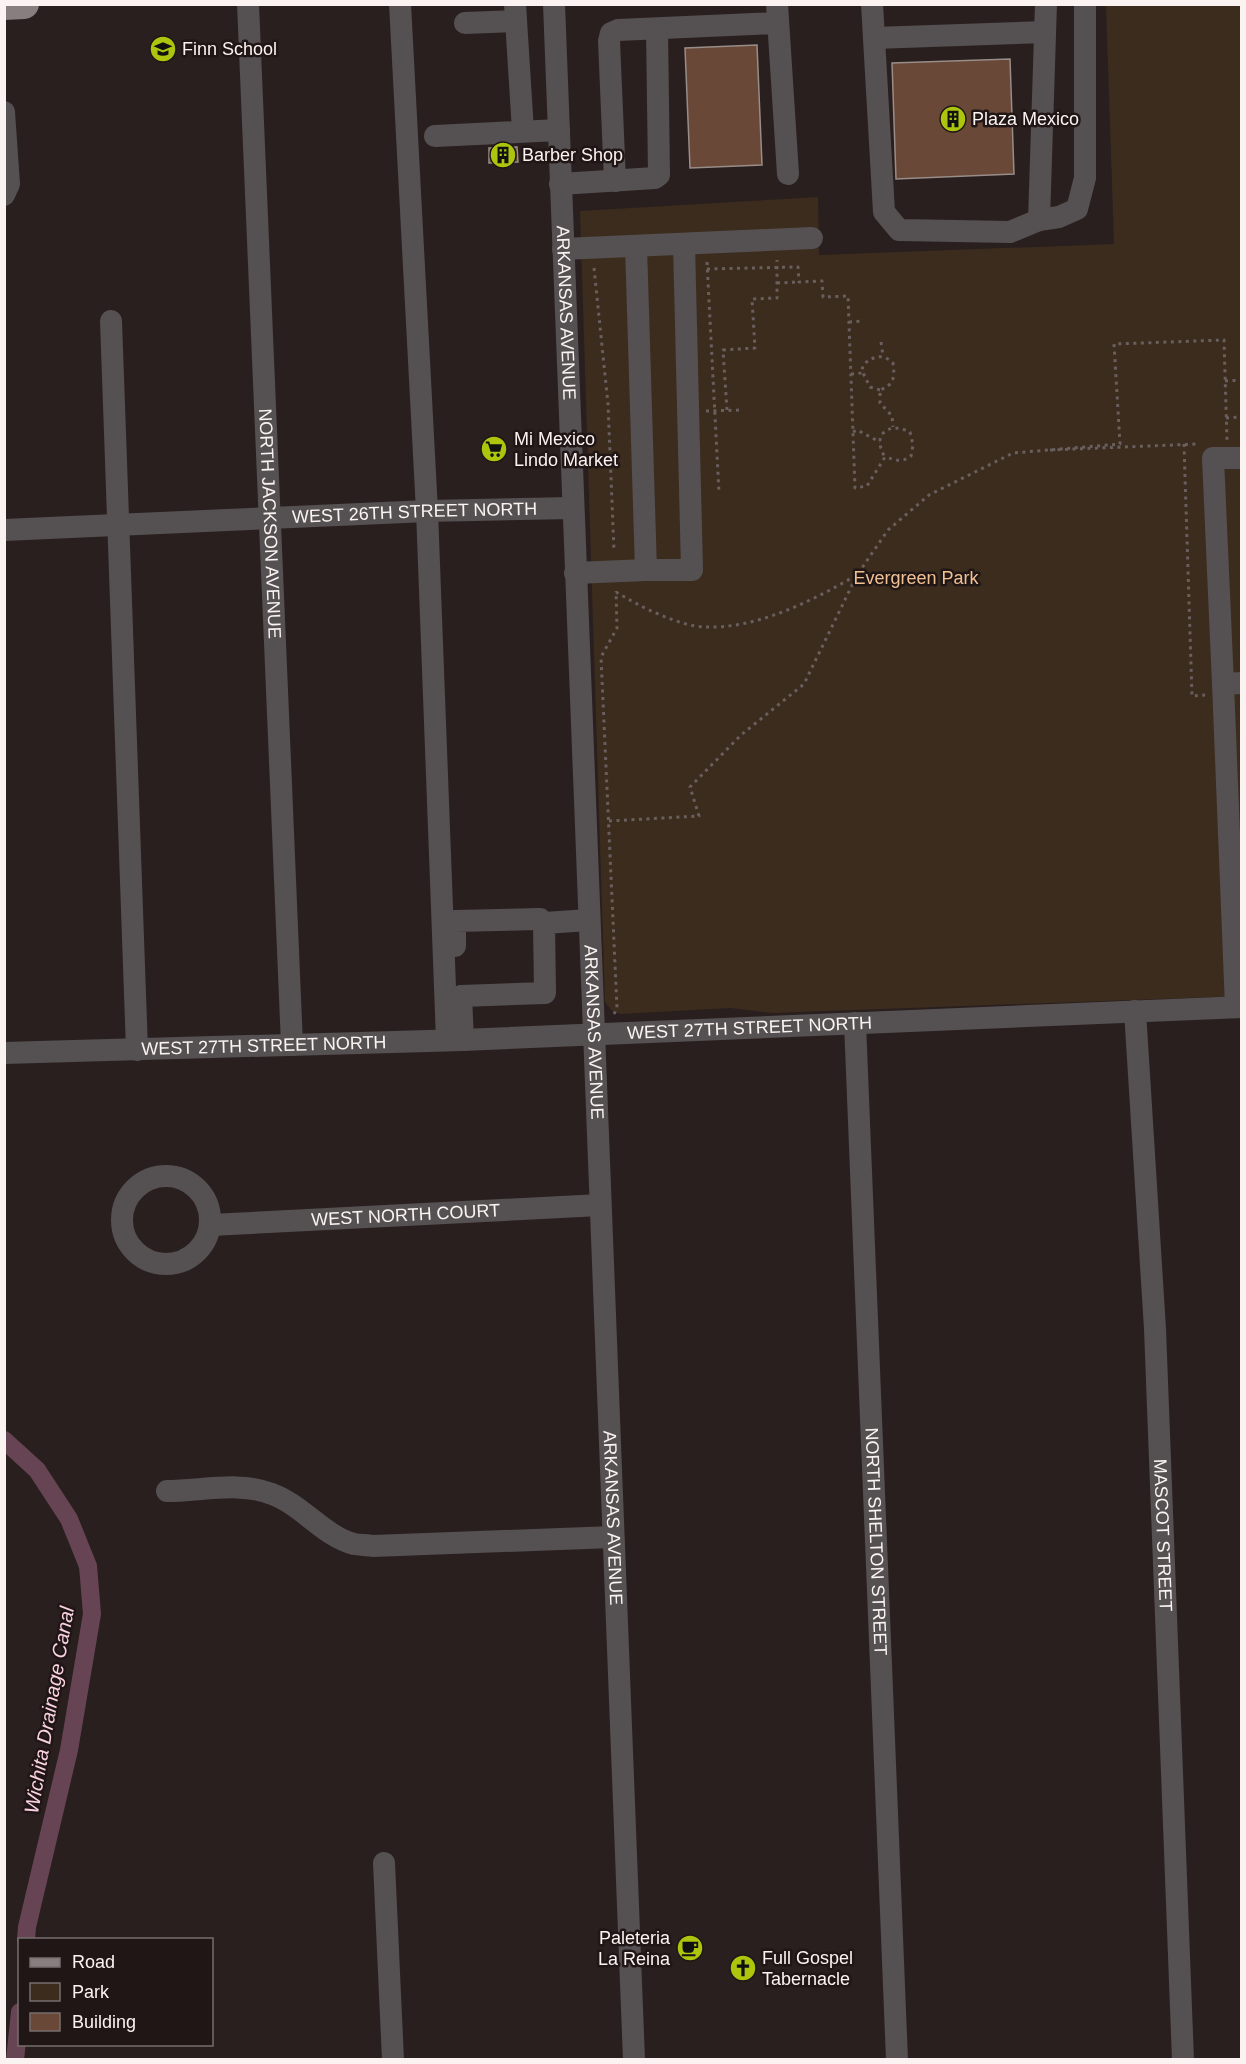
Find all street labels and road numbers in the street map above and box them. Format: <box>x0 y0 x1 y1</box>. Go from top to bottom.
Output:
street label: ARKANSAS AVENUE <box>553 225 579 401</box>
street label: NORTH JACKSON AVENUE <box>255 408 285 639</box>
street label: WEST 26TH STREET NORTH <box>292 499 537 527</box>
street label: ARKANSAS AVENUE <box>581 944 607 1120</box>
street label: WEST 27TH STREET NORTH <box>627 1013 872 1043</box>
street label: WEST 27TH STREET NORTH <box>141 1032 387 1059</box>
street label: WEST NORTH COURT <box>311 1200 501 1230</box>
street label: NORTH SHELTON STREET <box>861 1427 891 1656</box>
street label: ARKANSAS AVENUE <box>600 1430 626 1606</box>
street label: MASCOT STREET <box>1150 1459 1176 1612</box>

